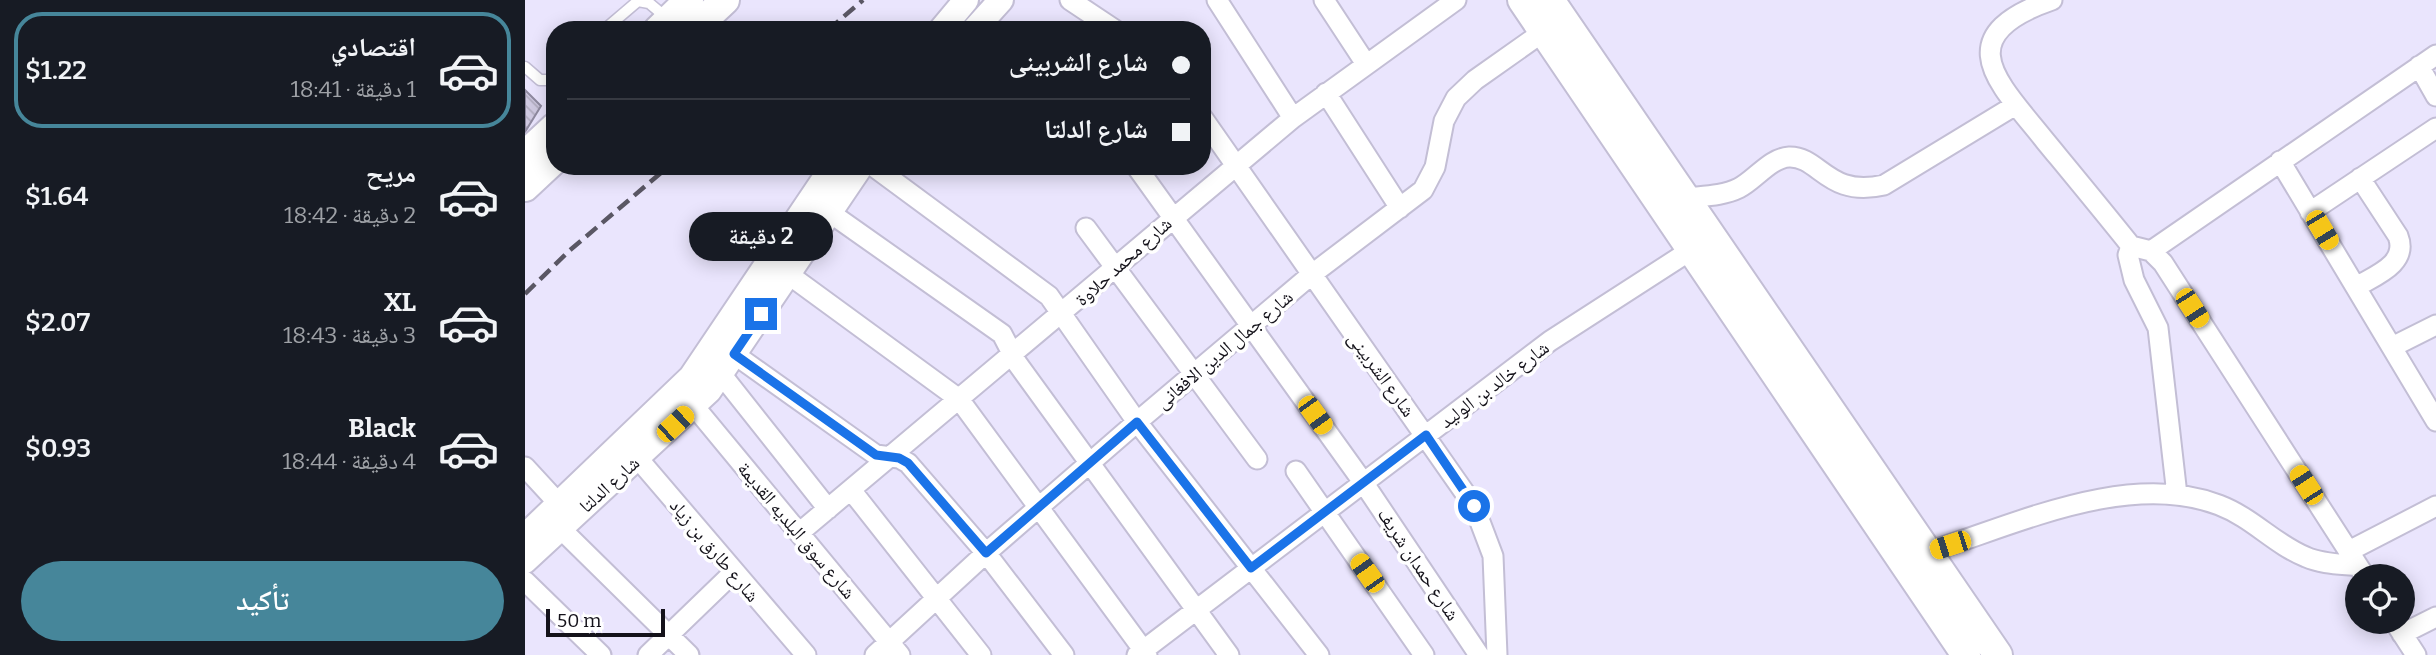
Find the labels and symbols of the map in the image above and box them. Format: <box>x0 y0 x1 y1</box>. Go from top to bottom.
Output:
car <box>2303 207 2342 253</box>
callout: 2 دقيقة <box>689 212 833 262</box>
street label: شارع محمد حلاوة <box>1070 212 1176 311</box>
street label: شارع جمال الدين الافغانى <box>1151 285 1298 413</box>
car <box>2172 285 2213 331</box>
route end <box>745 298 777 330</box>
street label: شارع الشربينى <box>1343 327 1420 421</box>
street label: شارع خالد بن الوليد <box>1435 336 1554 433</box>
car <box>1295 392 1336 438</box>
car <box>653 402 698 446</box>
street label: شارع الدلتا <box>574 451 644 517</box>
street label: شارع سوق البلديه القديمة <box>733 457 861 604</box>
car <box>2286 462 2327 508</box>
route start <box>1458 490 1490 522</box>
street label: شارع طارق بن زياد <box>665 494 764 606</box>
street label: شارع حمدان شريف <box>1373 504 1465 625</box>
car <box>1927 529 1974 561</box>
car <box>1347 550 1388 596</box>
scale bar <box>546 606 665 638</box>

